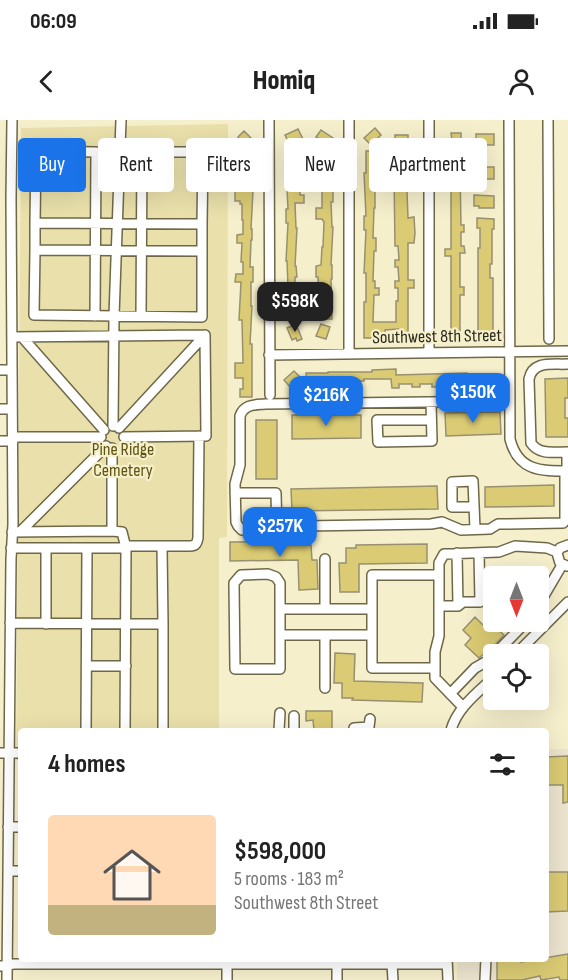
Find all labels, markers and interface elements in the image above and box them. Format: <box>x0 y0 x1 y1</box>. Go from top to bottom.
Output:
text: 06:09 <box>30 8 77 35</box>
icon: back <box>30 65 63 98</box>
text: Homiq <box>253 65 315 97</box>
icon: person <box>505 65 538 98</box>
chip: Buy <box>18 138 86 192</box>
chip: Rent <box>98 138 174 192</box>
chip: Filters <box>186 138 272 192</box>
chip: New <box>284 138 357 192</box>
chip: Apartment <box>369 138 487 192</box>
pin: $598K <box>253 282 337 333</box>
text: $598K <box>271 289 319 313</box>
street label: Southwest 8th Street <box>372 325 503 348</box>
pin: $150K <box>431 373 515 424</box>
pin: $216K <box>284 376 368 427</box>
text: $150K <box>450 380 496 404</box>
text: $216K <box>303 383 349 407</box>
park label: Pine Ridge Cemetery <box>92 439 154 481</box>
pin: $257K <box>238 507 322 558</box>
text: $257K <box>257 514 303 538</box>
north arrow <box>483 566 549 632</box>
map controls <box>483 566 549 710</box>
button: locate <box>483 644 549 710</box>
icon: filters <box>486 748 519 781</box>
text: 4 homes <box>48 749 125 780</box>
text: $598,000 <box>234 836 326 867</box>
icon: home <box>96 839 168 911</box>
text: 5 rooms · 183 m² <box>234 867 344 891</box>
text: Southwest 8th Street <box>234 891 378 915</box>

